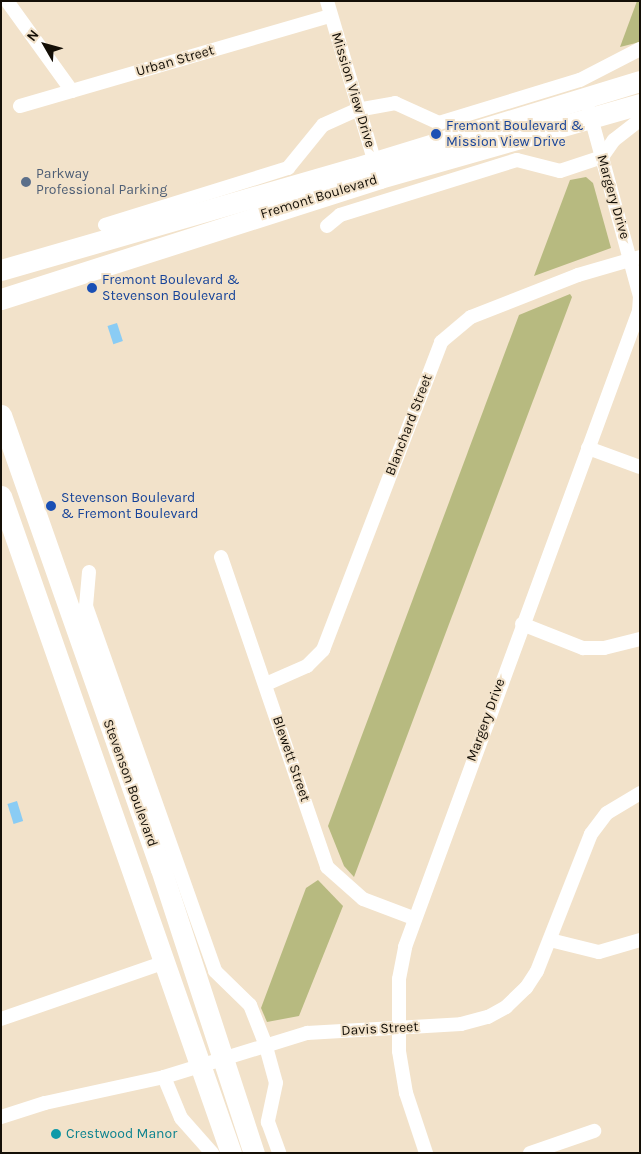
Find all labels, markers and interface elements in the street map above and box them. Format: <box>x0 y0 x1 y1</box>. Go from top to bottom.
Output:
north arrow <box>20 20 70 70</box>
text: N <box>23 26 43 45</box>
street label: Mission View Drive <box>327 30 379 150</box>
street label: Urban Street <box>134 42 216 80</box>
place label: Fremont Boulevard & Mission View Drive <box>446 118 584 150</box>
marker: Fremont Boulevard & Mission View Drive <box>430 128 442 140</box>
street label: Margery Drive <box>593 153 633 241</box>
place label: Parkway Professional Parking <box>36 166 167 198</box>
street label: Fremont Boulevard <box>258 171 380 223</box>
marker: Parkway Professional Parking <box>20 176 32 188</box>
place label: Fremont Boulevard & Stevenson Boulevard <box>102 272 240 304</box>
marker: Fremont Boulevard & Stevenson Boulevard <box>86 282 98 294</box>
street label: Blanchard Street <box>382 372 436 478</box>
place label: Stevenson Boulevard & Fremont Boulevard <box>61 490 199 522</box>
marker: Stevenson Boulevard & Fremont Boulevard <box>45 500 57 512</box>
street label: Margery Drive <box>463 676 509 764</box>
street label: Blewett Street <box>269 714 313 804</box>
street label: Stevenson Boulevard <box>99 717 161 849</box>
street label: Davis Street <box>341 1019 419 1039</box>
place label: Crestwood Manor <box>66 1126 177 1142</box>
marker: Crestwood Manor <box>50 1128 62 1140</box>

